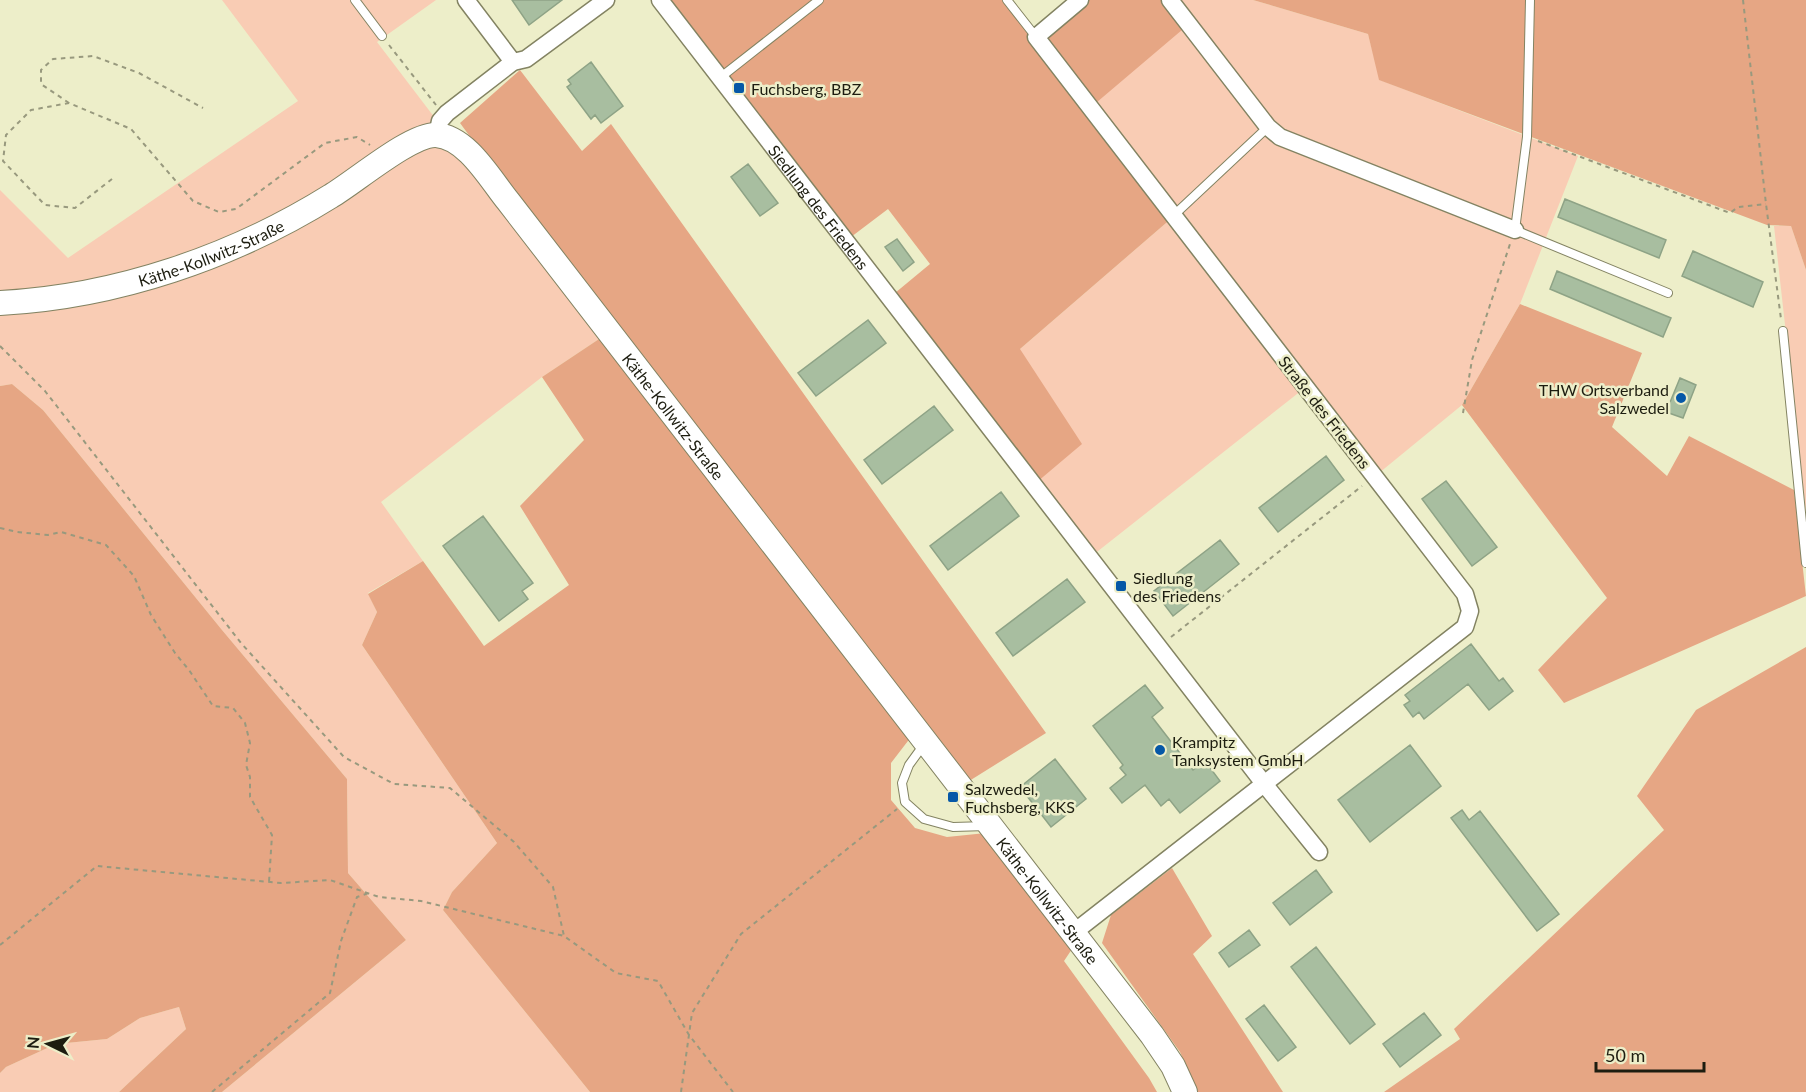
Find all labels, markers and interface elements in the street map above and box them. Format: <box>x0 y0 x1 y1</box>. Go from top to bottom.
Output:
place label: Fuchsberg, BBZ <box>751 79 862 98</box>
marker: Fuchsberg, BBZ <box>732 81 746 95</box>
street label: Siedlung des Friedens <box>765 141 873 273</box>
street label: Käthe-Kollwitz-Straße <box>136 215 287 289</box>
street label: Käthe-Kollwitz-Straße <box>619 349 729 483</box>
street label: Straße des Friedens <box>1275 352 1375 472</box>
place label: THW Ortsverband Salzwedel <box>1539 380 1669 417</box>
marker: THW Ortsverband Salzwedel <box>1674 391 1688 405</box>
place label: Siedlung des Friedens <box>1133 568 1221 605</box>
marker: Siedlung des Friedens <box>1114 579 1128 593</box>
place label: Krampitz Tanksystem GmbH <box>1172 732 1304 769</box>
marker: Krampitz Tanksystem GmbH <box>1153 743 1167 757</box>
place label: Salzwedel, Fuchsberg, KKS <box>965 779 1075 816</box>
marker: Salzwedel, Fuchsberg, KKS <box>946 790 960 804</box>
street label: Käthe-Kollwitz-Straße <box>993 833 1103 967</box>
north arrow <box>18 1014 78 1074</box>
scale bar <box>1596 1035 1704 1073</box>
text: N <box>23 1036 43 1050</box>
text: 50 m <box>1605 1044 1645 1066</box>

